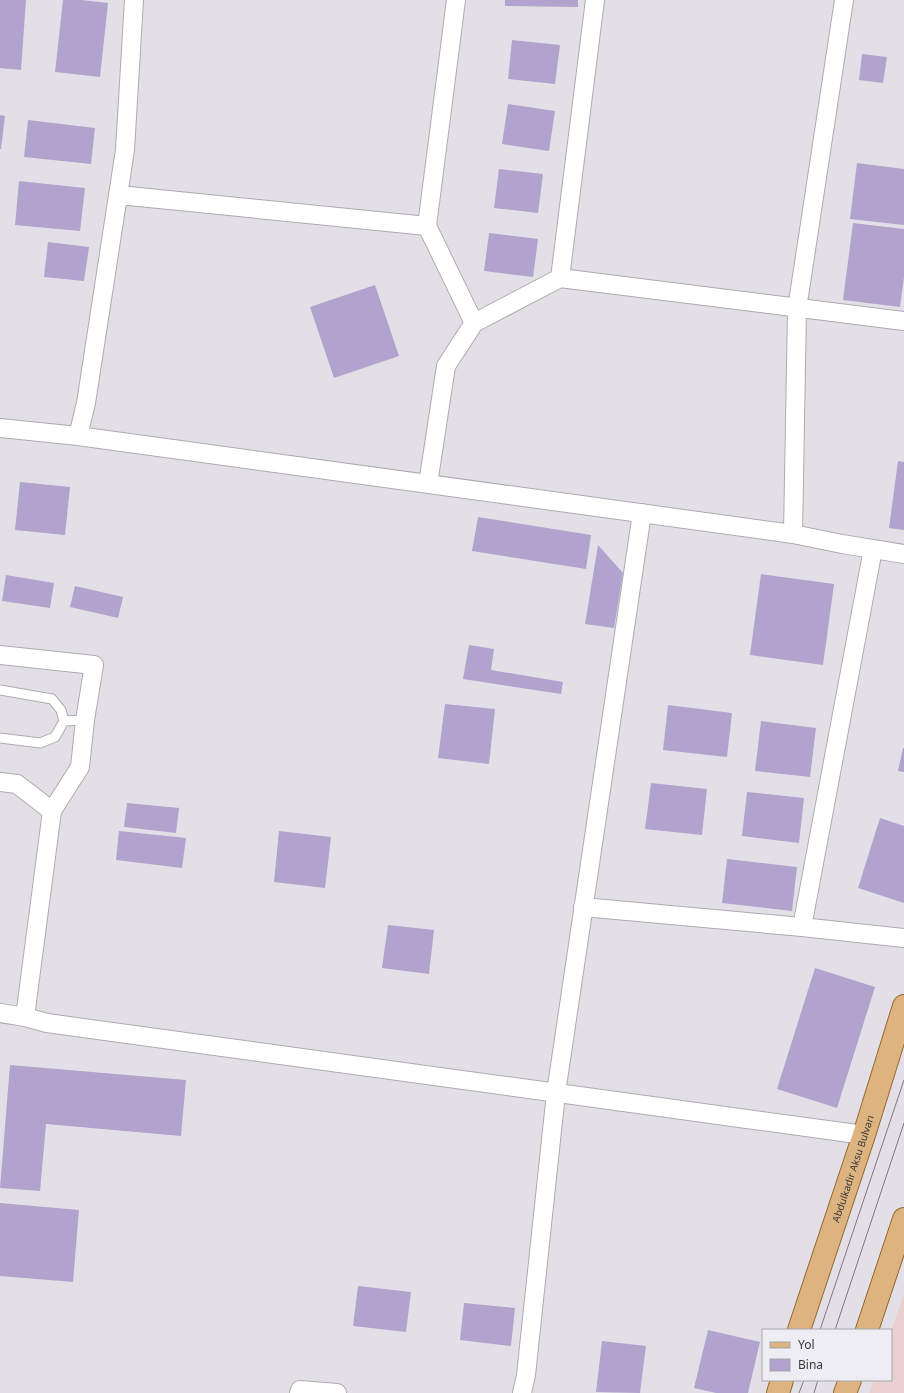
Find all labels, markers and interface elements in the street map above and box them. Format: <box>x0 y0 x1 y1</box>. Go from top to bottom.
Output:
street label: Abdulkadir Aksu Bulvarı <box>828 1113 877 1224</box>
legend <box>762 1329 892 1381</box>
text: Yol <box>798 1336 815 1353</box>
text: Bina <box>798 1356 823 1373</box>

